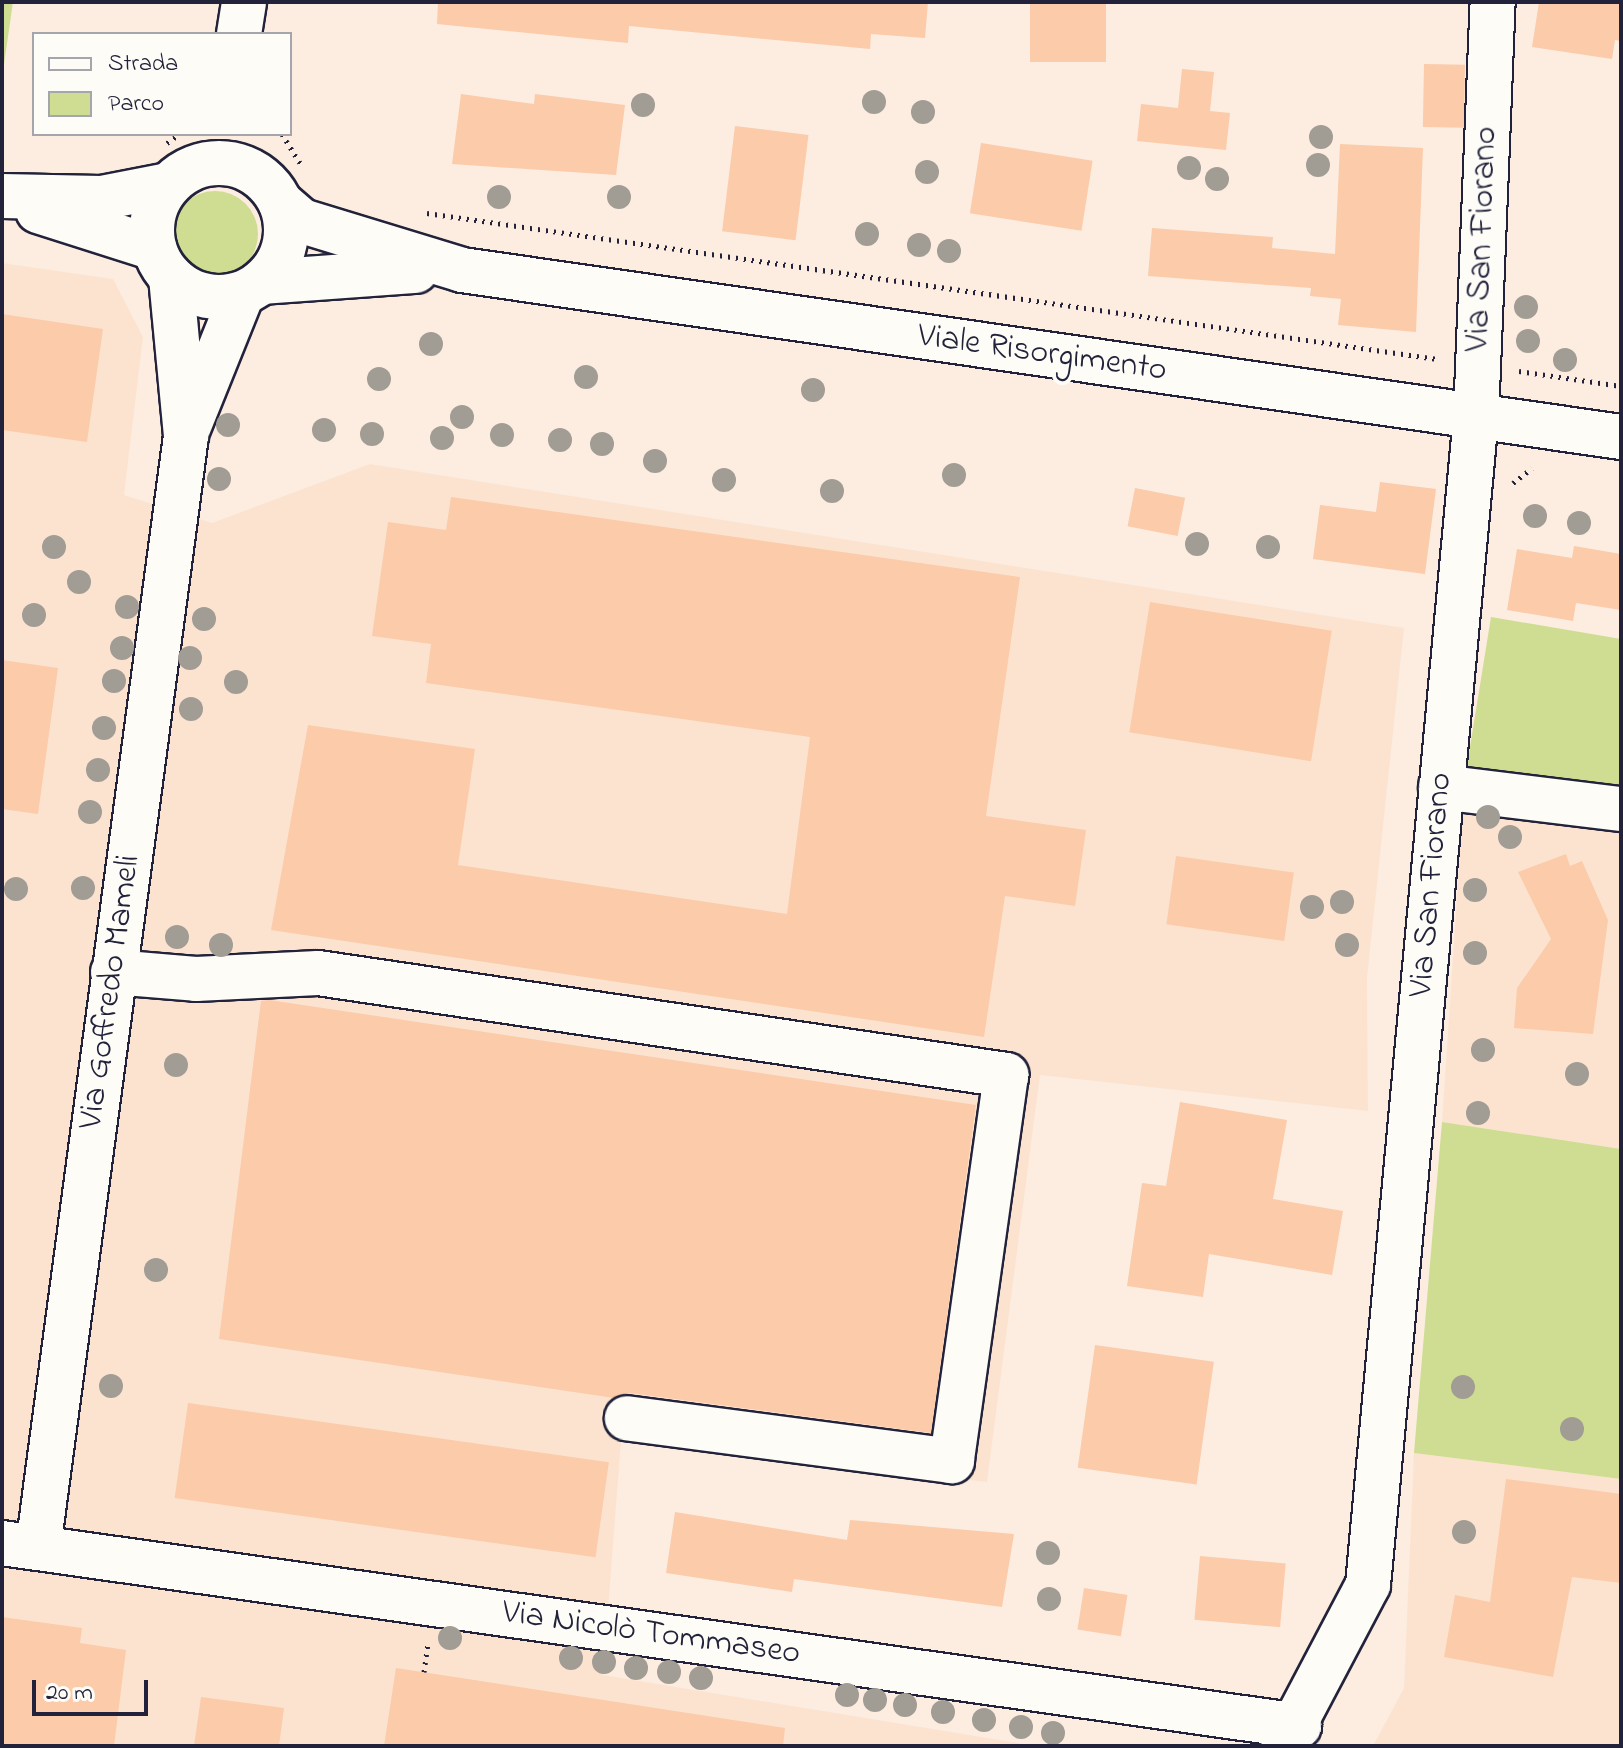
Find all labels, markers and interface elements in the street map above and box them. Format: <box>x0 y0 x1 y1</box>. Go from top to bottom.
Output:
legend <box>32 32 292 136</box>
text: Strada <box>108 47 178 82</box>
text: Parco <box>108 87 164 122</box>
street label: Via San Fiorano <box>1459 126 1507 352</box>
street label: Viale Risorgimento <box>915 316 1169 392</box>
street label: Via San Fiorano <box>1402 771 1462 999</box>
street label: Via Goffredo Mameli <box>72 852 150 1132</box>
street label: Via Nicolò Tommaseo <box>499 1593 803 1675</box>
scale bar <box>36 1664 152 1714</box>
text: 20 m <box>46 1676 93 1711</box>

